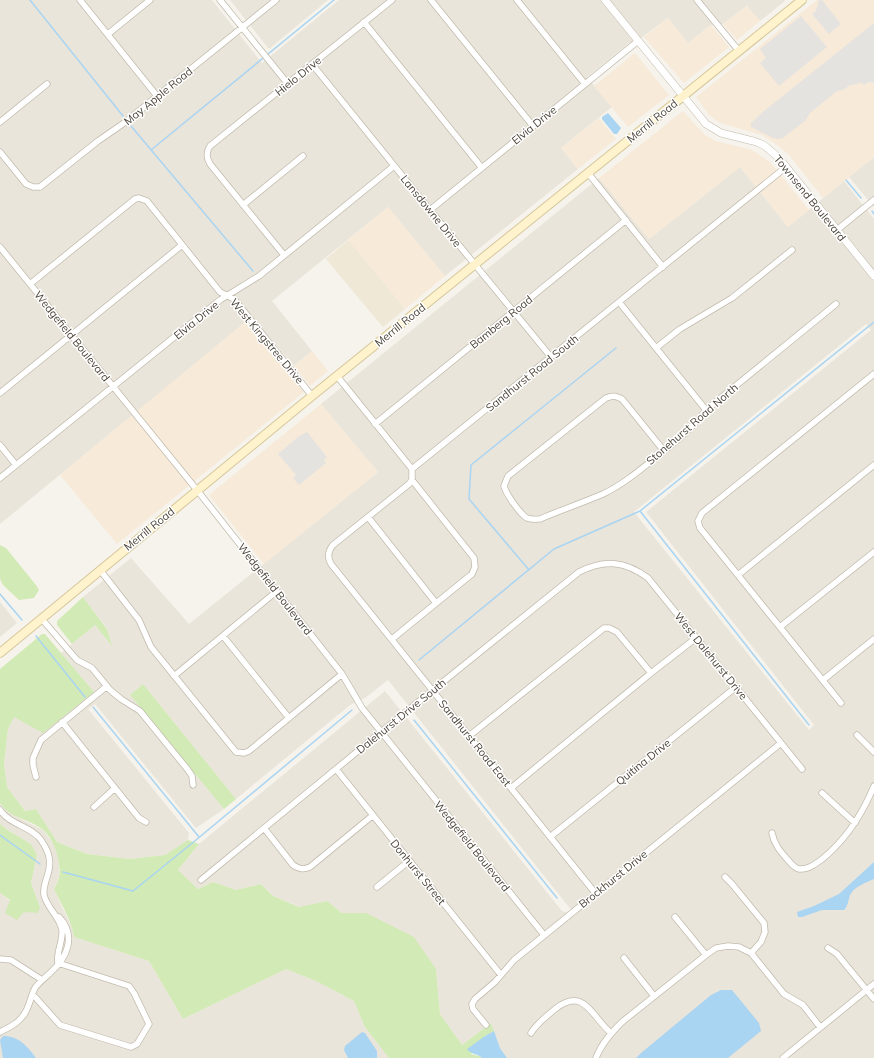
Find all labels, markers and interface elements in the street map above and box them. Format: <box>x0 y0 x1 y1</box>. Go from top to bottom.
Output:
street label: Hielo Drive <box>272 53 324 99</box>
street label: May Apple Road <box>121 64 195 128</box>
street label: Merrill Road <box>624 96 680 146</box>
street label: Elvia Drive <box>509 103 559 147</box>
street label: Townsend Boulevard <box>771 152 849 244</box>
street label: Lansdowne Drive <box>398 172 464 250</box>
street label: Wedgefield Boulevard <box>31 288 113 384</box>
street label: Bamberg Road <box>467 292 535 352</box>
street label: West Kingstree Drive <box>227 296 307 386</box>
street label: Elvia Drive <box>171 298 221 342</box>
street label: Merrill Road <box>372 300 428 350</box>
street label: Sandhurst Road South <box>483 331 581 415</box>
street label: Stonehurst Road North <box>643 380 741 468</box>
street label: Merrill Road <box>121 504 177 554</box>
street label: Wedgefield Boulevard <box>235 540 315 638</box>
street label: West Dalehurst Drive <box>671 609 751 703</box>
street label: Dalehurst Drive South <box>353 675 449 757</box>
street label: Sandhurst Road East <box>436 697 514 789</box>
street label: Quitina Drive <box>613 736 673 788</box>
street label: Wedgefield Boulevard <box>431 798 513 894</box>
street label: Donhurst Street <box>387 836 449 908</box>
street label: Brockhurst Drive <box>576 847 650 911</box>

